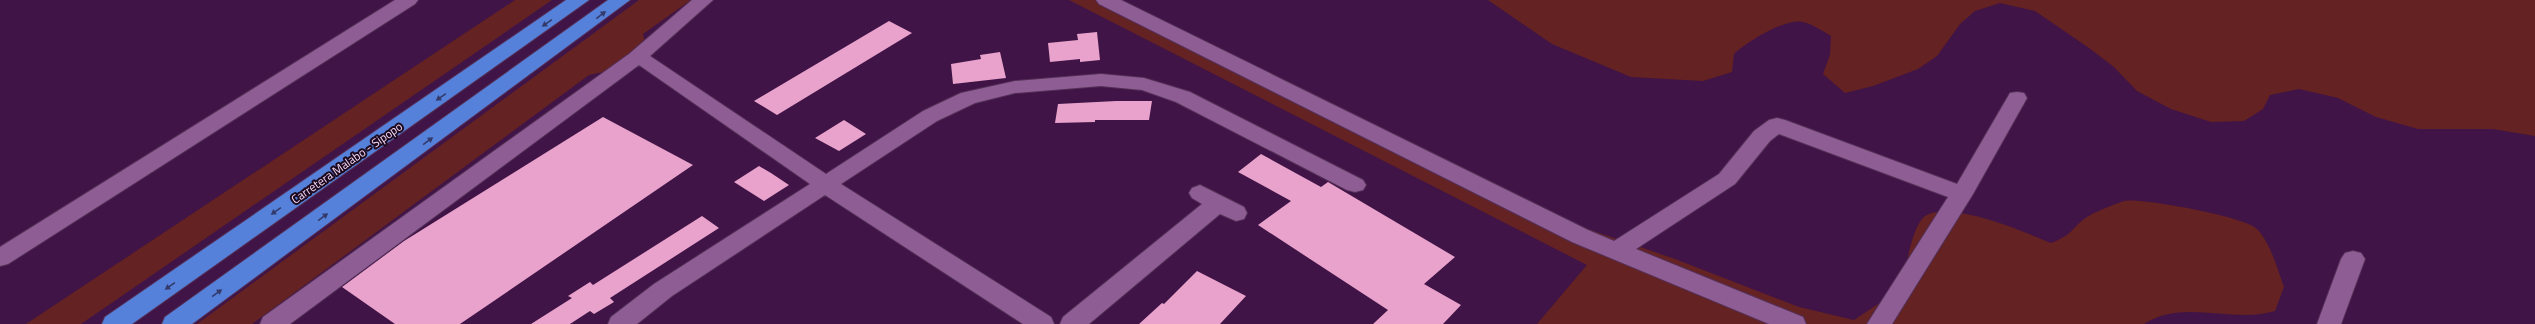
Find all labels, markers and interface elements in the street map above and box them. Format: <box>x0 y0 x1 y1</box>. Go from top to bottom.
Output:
one-way arrow <box>596 10 607 19</box>
one-way arrow <box>542 19 552 27</box>
one-way arrow <box>435 94 447 101</box>
street label: Carretera Malabo - Sipopo <box>287 117 406 208</box>
one-way arrow <box>423 137 433 145</box>
one-way arrow <box>271 208 282 215</box>
one-way arrow <box>317 213 328 221</box>
one-way arrow <box>164 282 175 290</box>
one-way arrow <box>212 289 223 297</box>

